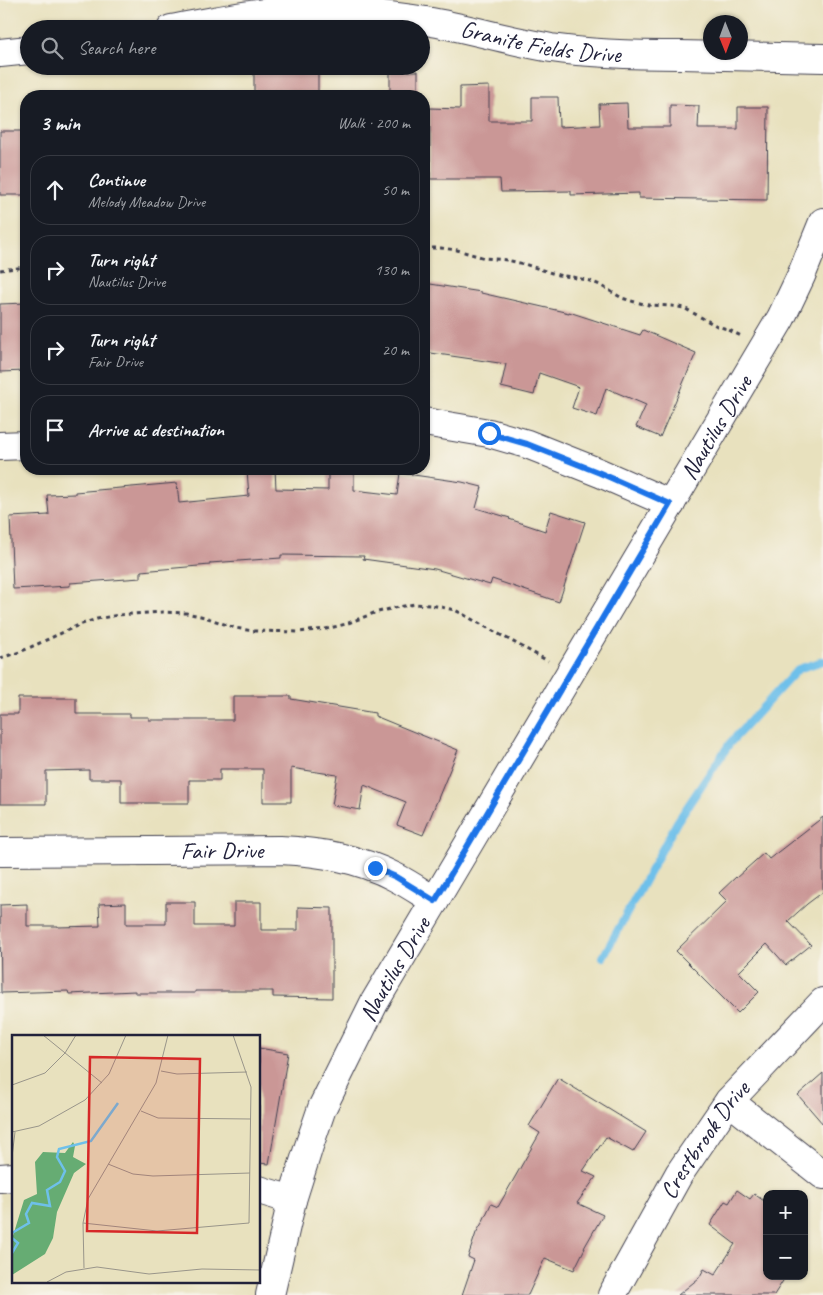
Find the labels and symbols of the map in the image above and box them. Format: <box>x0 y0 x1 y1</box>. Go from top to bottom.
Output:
street label: Granite Fields Drive <box>458 13 623 69</box>
north arrow <box>703 15 748 60</box>
street label: Nautilus Drive <box>673 368 760 485</box>
route start <box>478 422 501 445</box>
street label: Fair Drive <box>181 835 265 866</box>
route end <box>364 857 387 880</box>
street label: Nautilus Drive <box>352 910 438 1026</box>
inset map <box>12 1035 260 1282</box>
street label: Crestbrook Drive <box>653 1072 757 1204</box>

